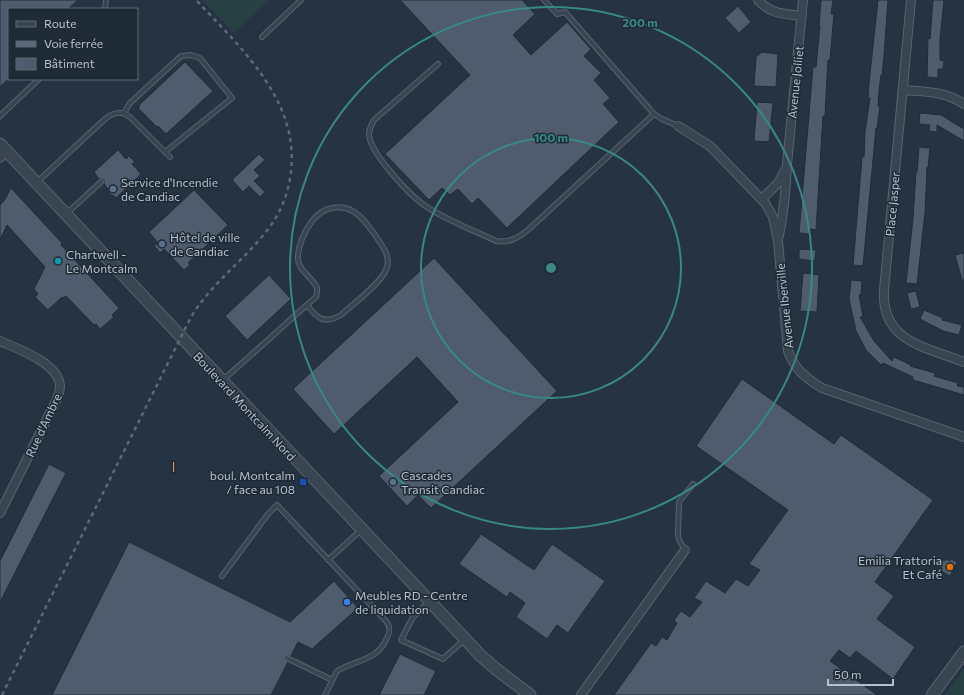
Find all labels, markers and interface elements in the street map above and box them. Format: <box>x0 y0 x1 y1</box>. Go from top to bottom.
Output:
legend <box>8 8 138 80</box>
text: 200 m <box>622 15 658 29</box>
text: Route <box>44 16 77 30</box>
text: Voie ferrée <box>44 36 103 50</box>
street label: Avenue Jolliet <box>784 45 807 119</box>
text: Bâtiment <box>44 56 95 70</box>
text: 100 m <box>534 130 568 144</box>
street label: Place Jasper <box>882 171 903 237</box>
place label: Service d'Incendie de Candiac <box>121 175 218 203</box>
marker: Service d'Incendie de Candiac <box>108 184 118 194</box>
place label: Hôtel de ville de Candiac <box>170 230 240 258</box>
marker: Hôtel de ville de Candiac <box>157 239 167 249</box>
place label: Chartwell - Le Montcalm <box>66 247 138 275</box>
marker: Chartwell - Le Montcalm <box>53 256 63 266</box>
centre of rings <box>544 261 558 275</box>
street label: Avenue Iberville <box>773 263 795 349</box>
street label: Boulevard Montcalm Nord <box>191 349 299 463</box>
street label: Rue d'Ambre <box>22 391 64 459</box>
district label: I <box>172 459 176 475</box>
place label: boul. Montcalm / face au 108 <box>210 468 295 496</box>
place label: Cascades Transit Candiac <box>401 468 485 496</box>
marker: boul. Montcalm / face au 108 <box>298 477 308 487</box>
marker: Cascades Transit Candiac <box>388 477 398 487</box>
place label: Emilia Trattoria Et Café <box>858 553 942 581</box>
marker: Emilia Trattoria Et Café <box>945 562 955 572</box>
place label: Meubles RD - Centre de liquidation <box>355 588 468 616</box>
marker: Meubles RD - Centre de liquidation <box>342 597 352 607</box>
scale bar <box>828 661 893 687</box>
text: 50 m <box>834 667 862 681</box>

